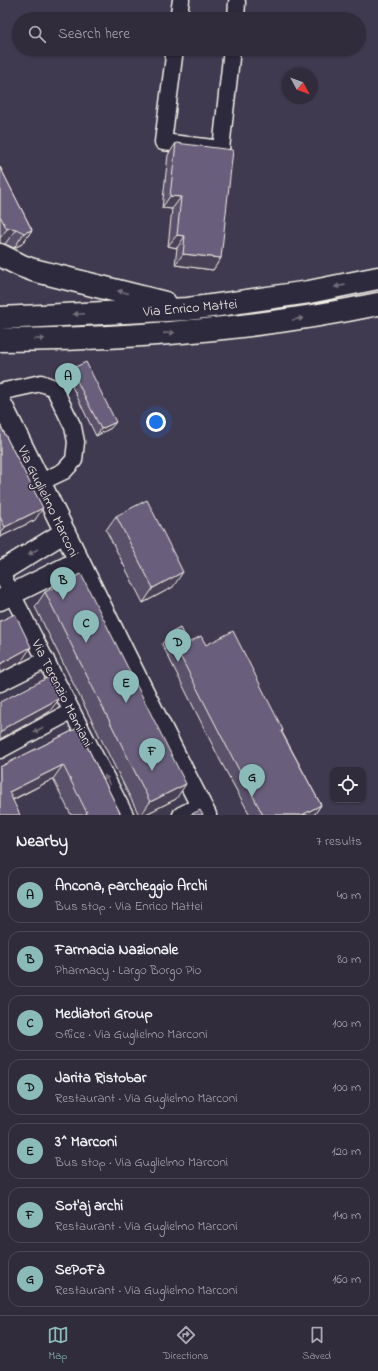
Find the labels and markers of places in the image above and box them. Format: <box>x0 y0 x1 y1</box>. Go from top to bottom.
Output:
pin: A <box>55 363 81 396</box>
pin: B <box>50 567 76 600</box>
pin: C <box>73 610 99 643</box>
pin: D <box>165 629 191 662</box>
pin: E <box>113 670 139 703</box>
pin: F <box>139 738 165 771</box>
pin: G <box>239 764 265 797</box>

